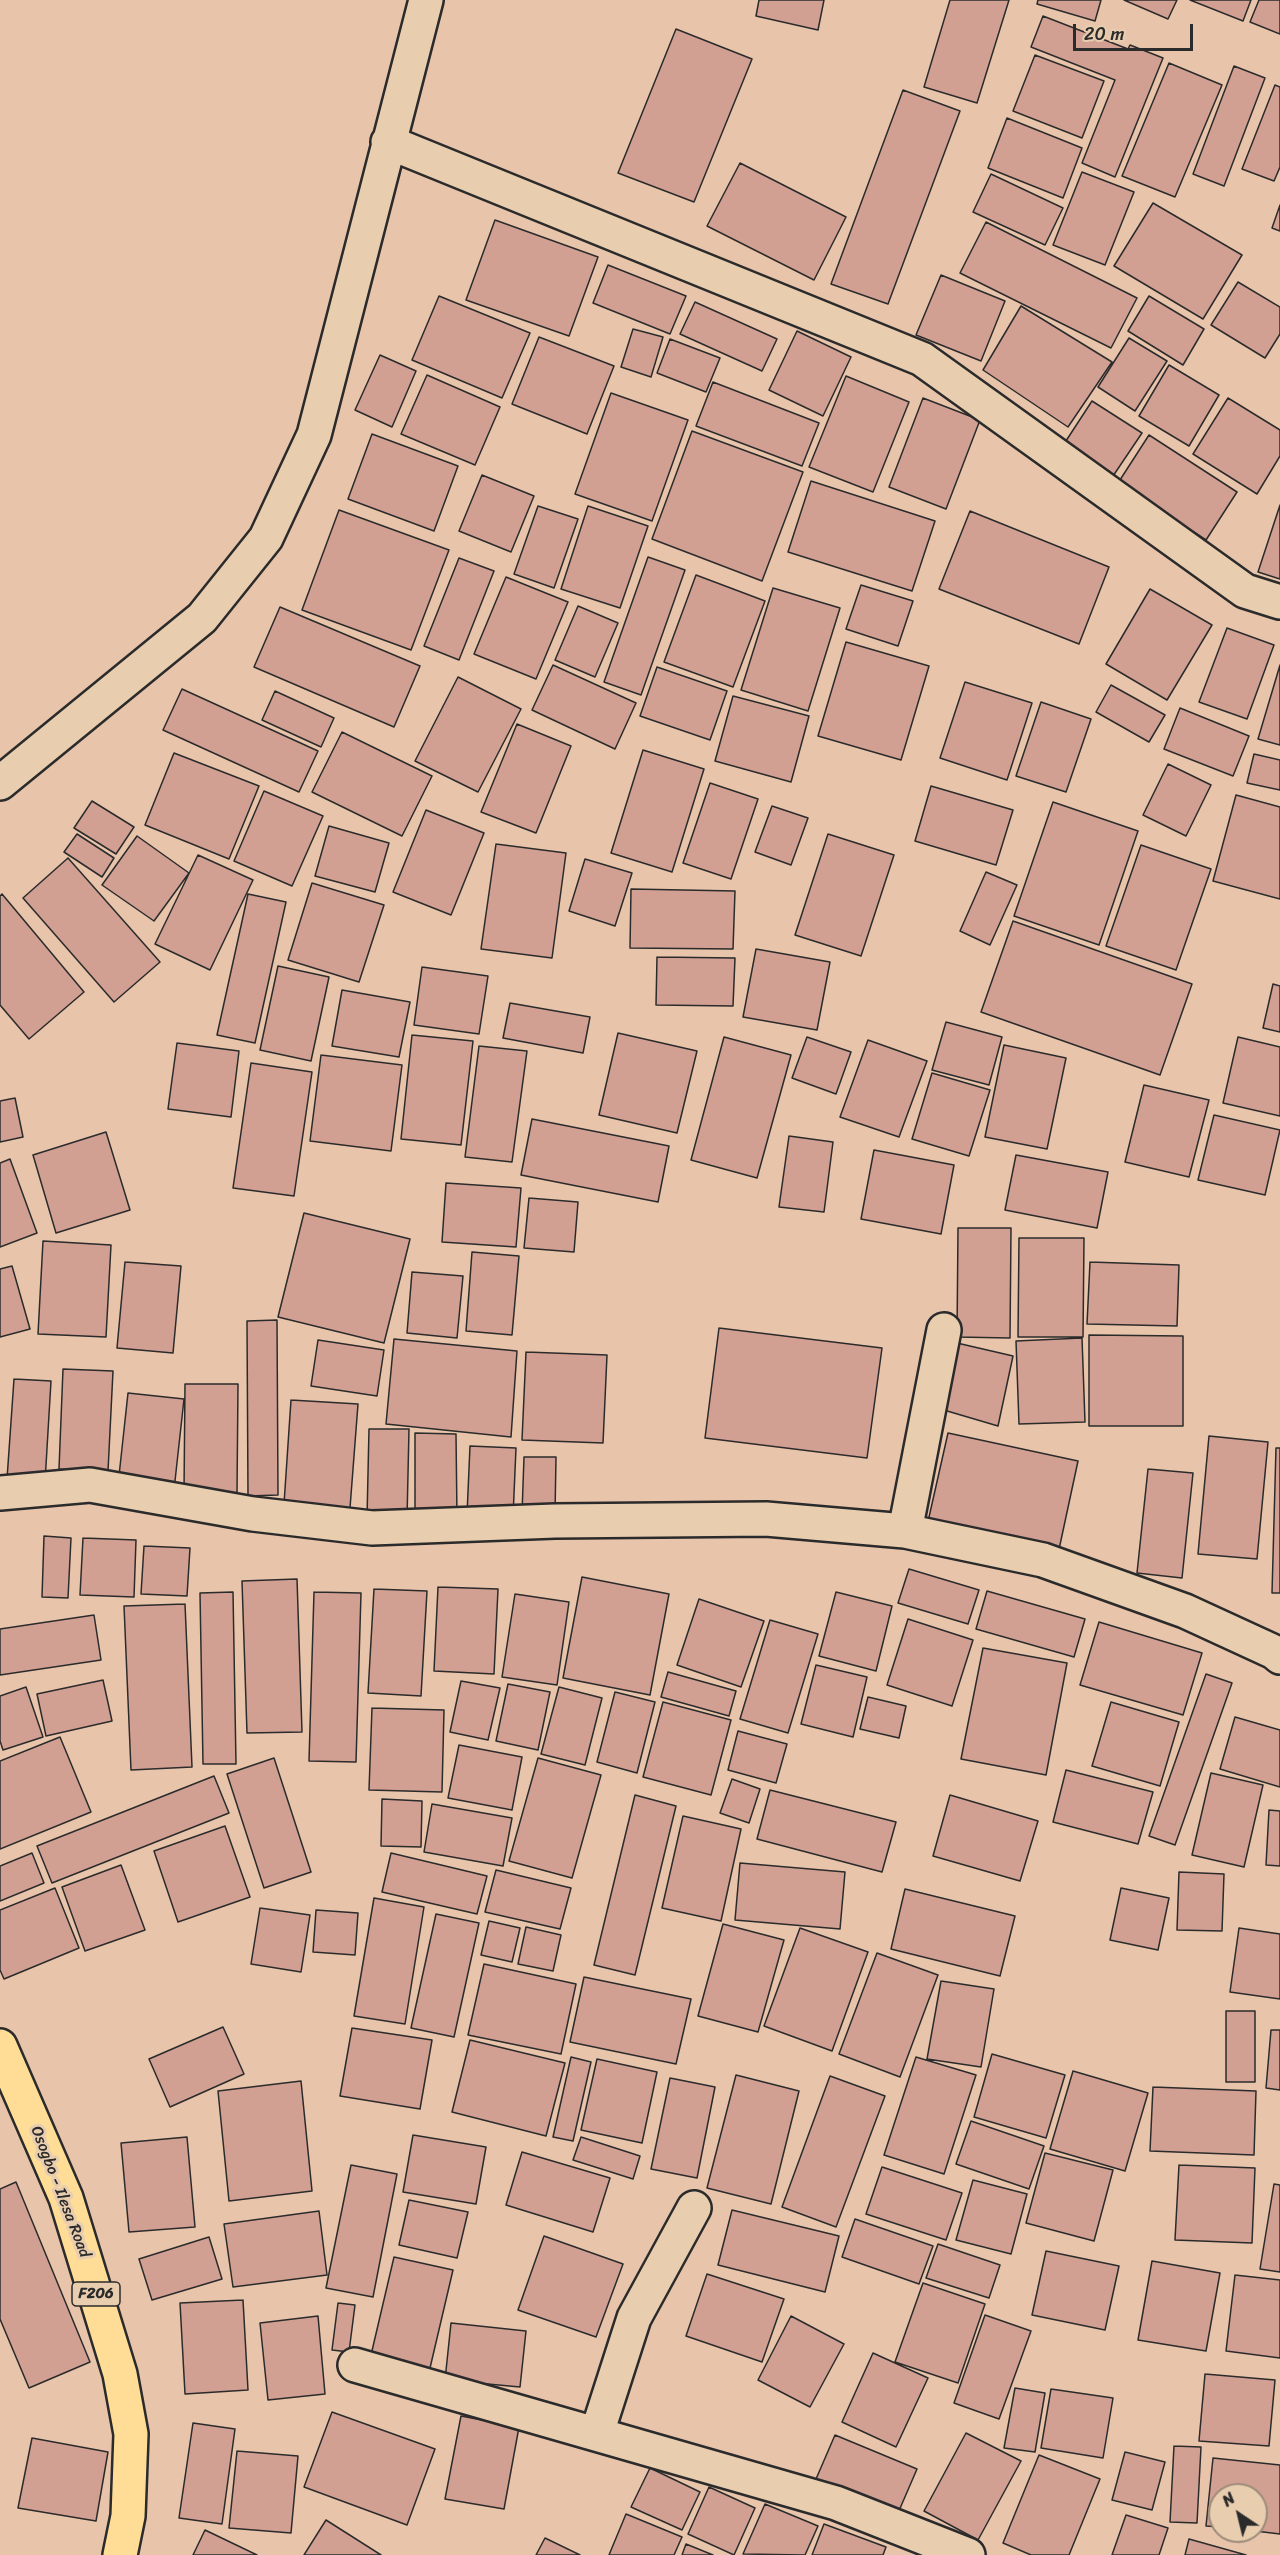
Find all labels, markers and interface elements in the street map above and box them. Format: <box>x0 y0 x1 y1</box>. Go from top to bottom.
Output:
scale bar <box>1076 12 1196 50</box>
text: 20 m <box>1084 18 1124 50</box>
street label: Osogbo - Ilesa Road <box>26 2124 94 2260</box>
road number: F206 <box>72 2282 120 2306</box>
north arrow <box>1208 2483 1268 2543</box>
text: N <box>1216 2484 1241 2515</box>

